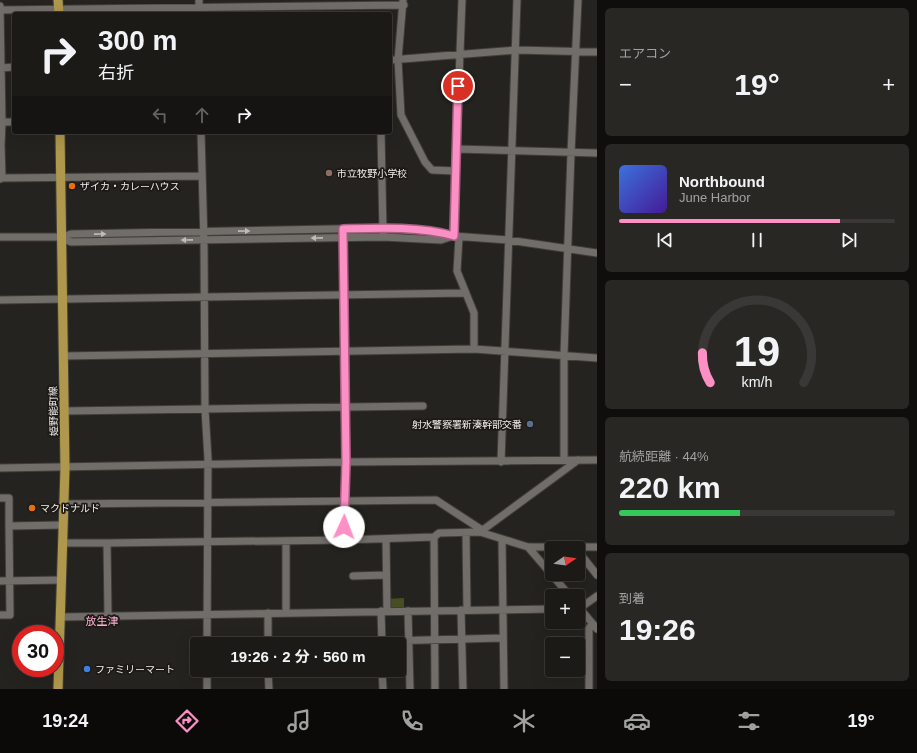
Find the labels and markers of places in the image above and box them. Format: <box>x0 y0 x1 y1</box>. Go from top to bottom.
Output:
pin <box>441 69 475 103</box>
marker: 市立牧野小学校 <box>324 168 334 178</box>
place label: 市立牧野小学校 <box>337 168 407 179</box>
marker: ザイカ・カレーハウス <box>67 181 77 191</box>
place label: ザイカ・カレーハウス <box>80 181 180 192</box>
place label: 射水警察署新湊幹部交番 <box>412 419 522 430</box>
marker: 射水警察署新湊幹部交番 <box>525 419 535 429</box>
marker: マクドナルド <box>27 503 37 513</box>
place label: マクドナルド <box>40 503 100 514</box>
marker: ファミリーマート <box>82 664 92 674</box>
place label: ファミリーマート <box>95 664 175 675</box>

